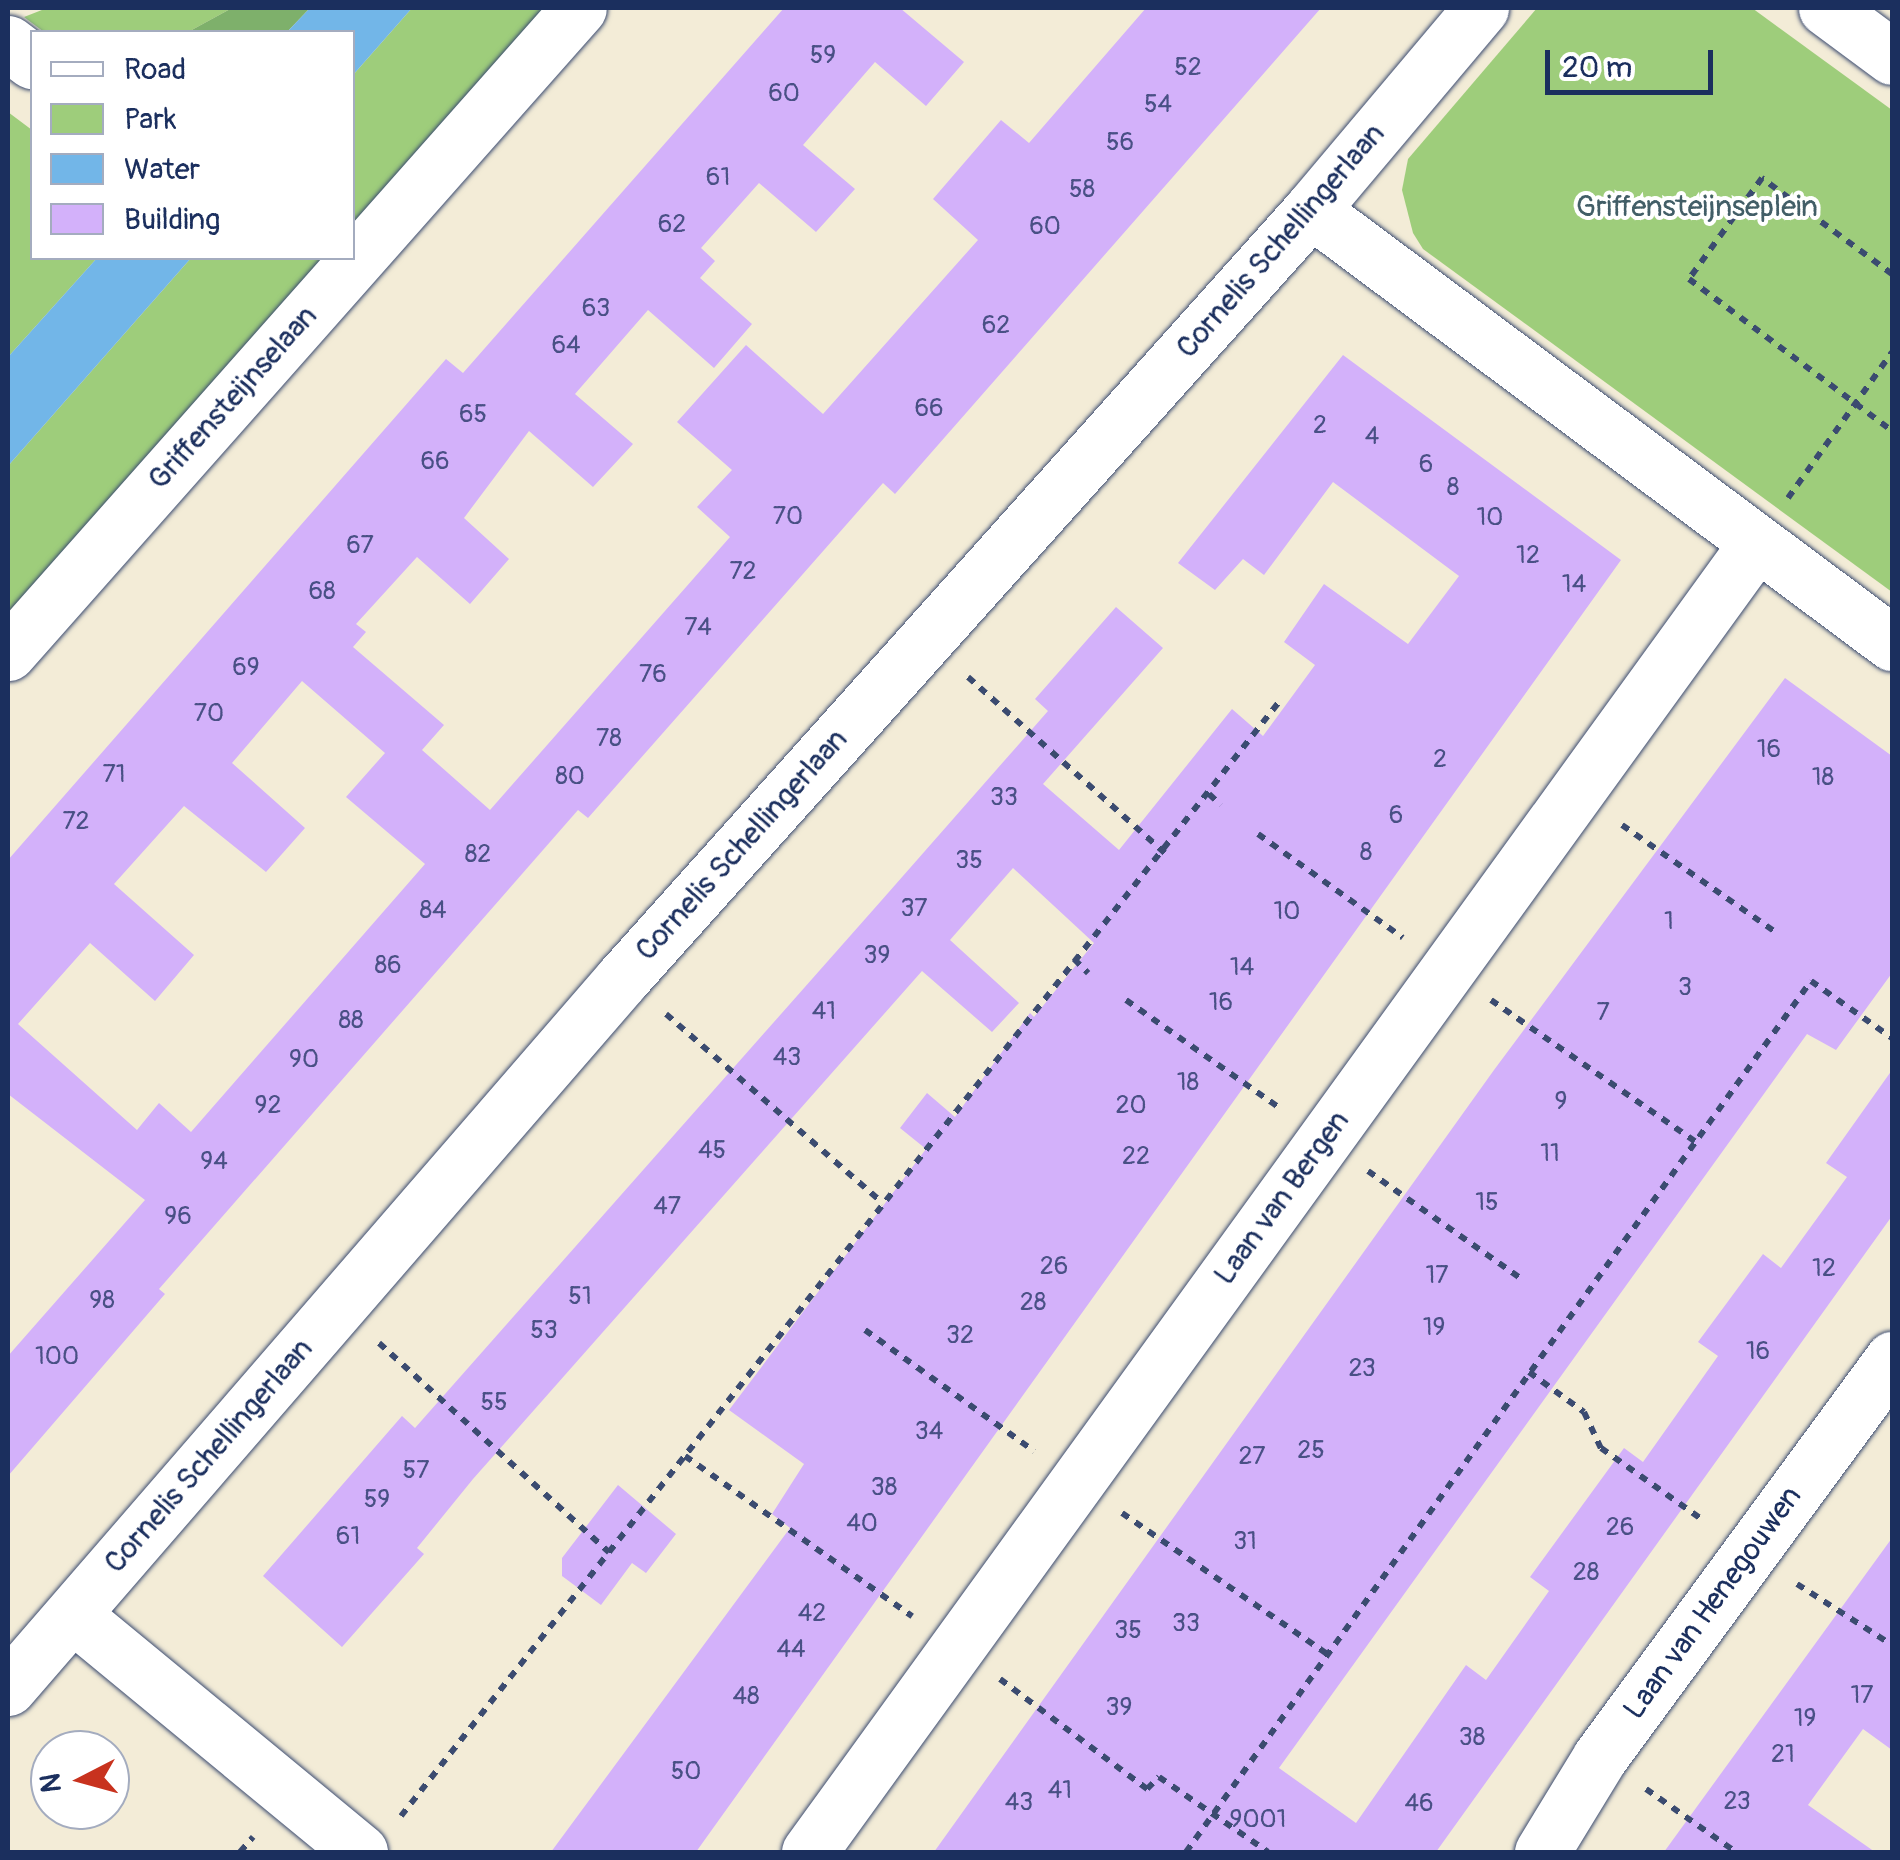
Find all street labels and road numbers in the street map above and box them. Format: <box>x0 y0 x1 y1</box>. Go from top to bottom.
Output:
street label: Cornelis Schellingerlaan <box>1169 116 1393 366</box>
street label: Griffensteijnselaan <box>141 299 325 497</box>
street label: Cornelis Schellingerlaan <box>629 722 855 968</box>
street label: Laan van Bergen <box>1207 1104 1357 1292</box>
street label: Cornelis Schellingerlaan <box>97 1331 321 1581</box>
street label: Laan van Henegouwen <box>1616 1480 1810 1726</box>

